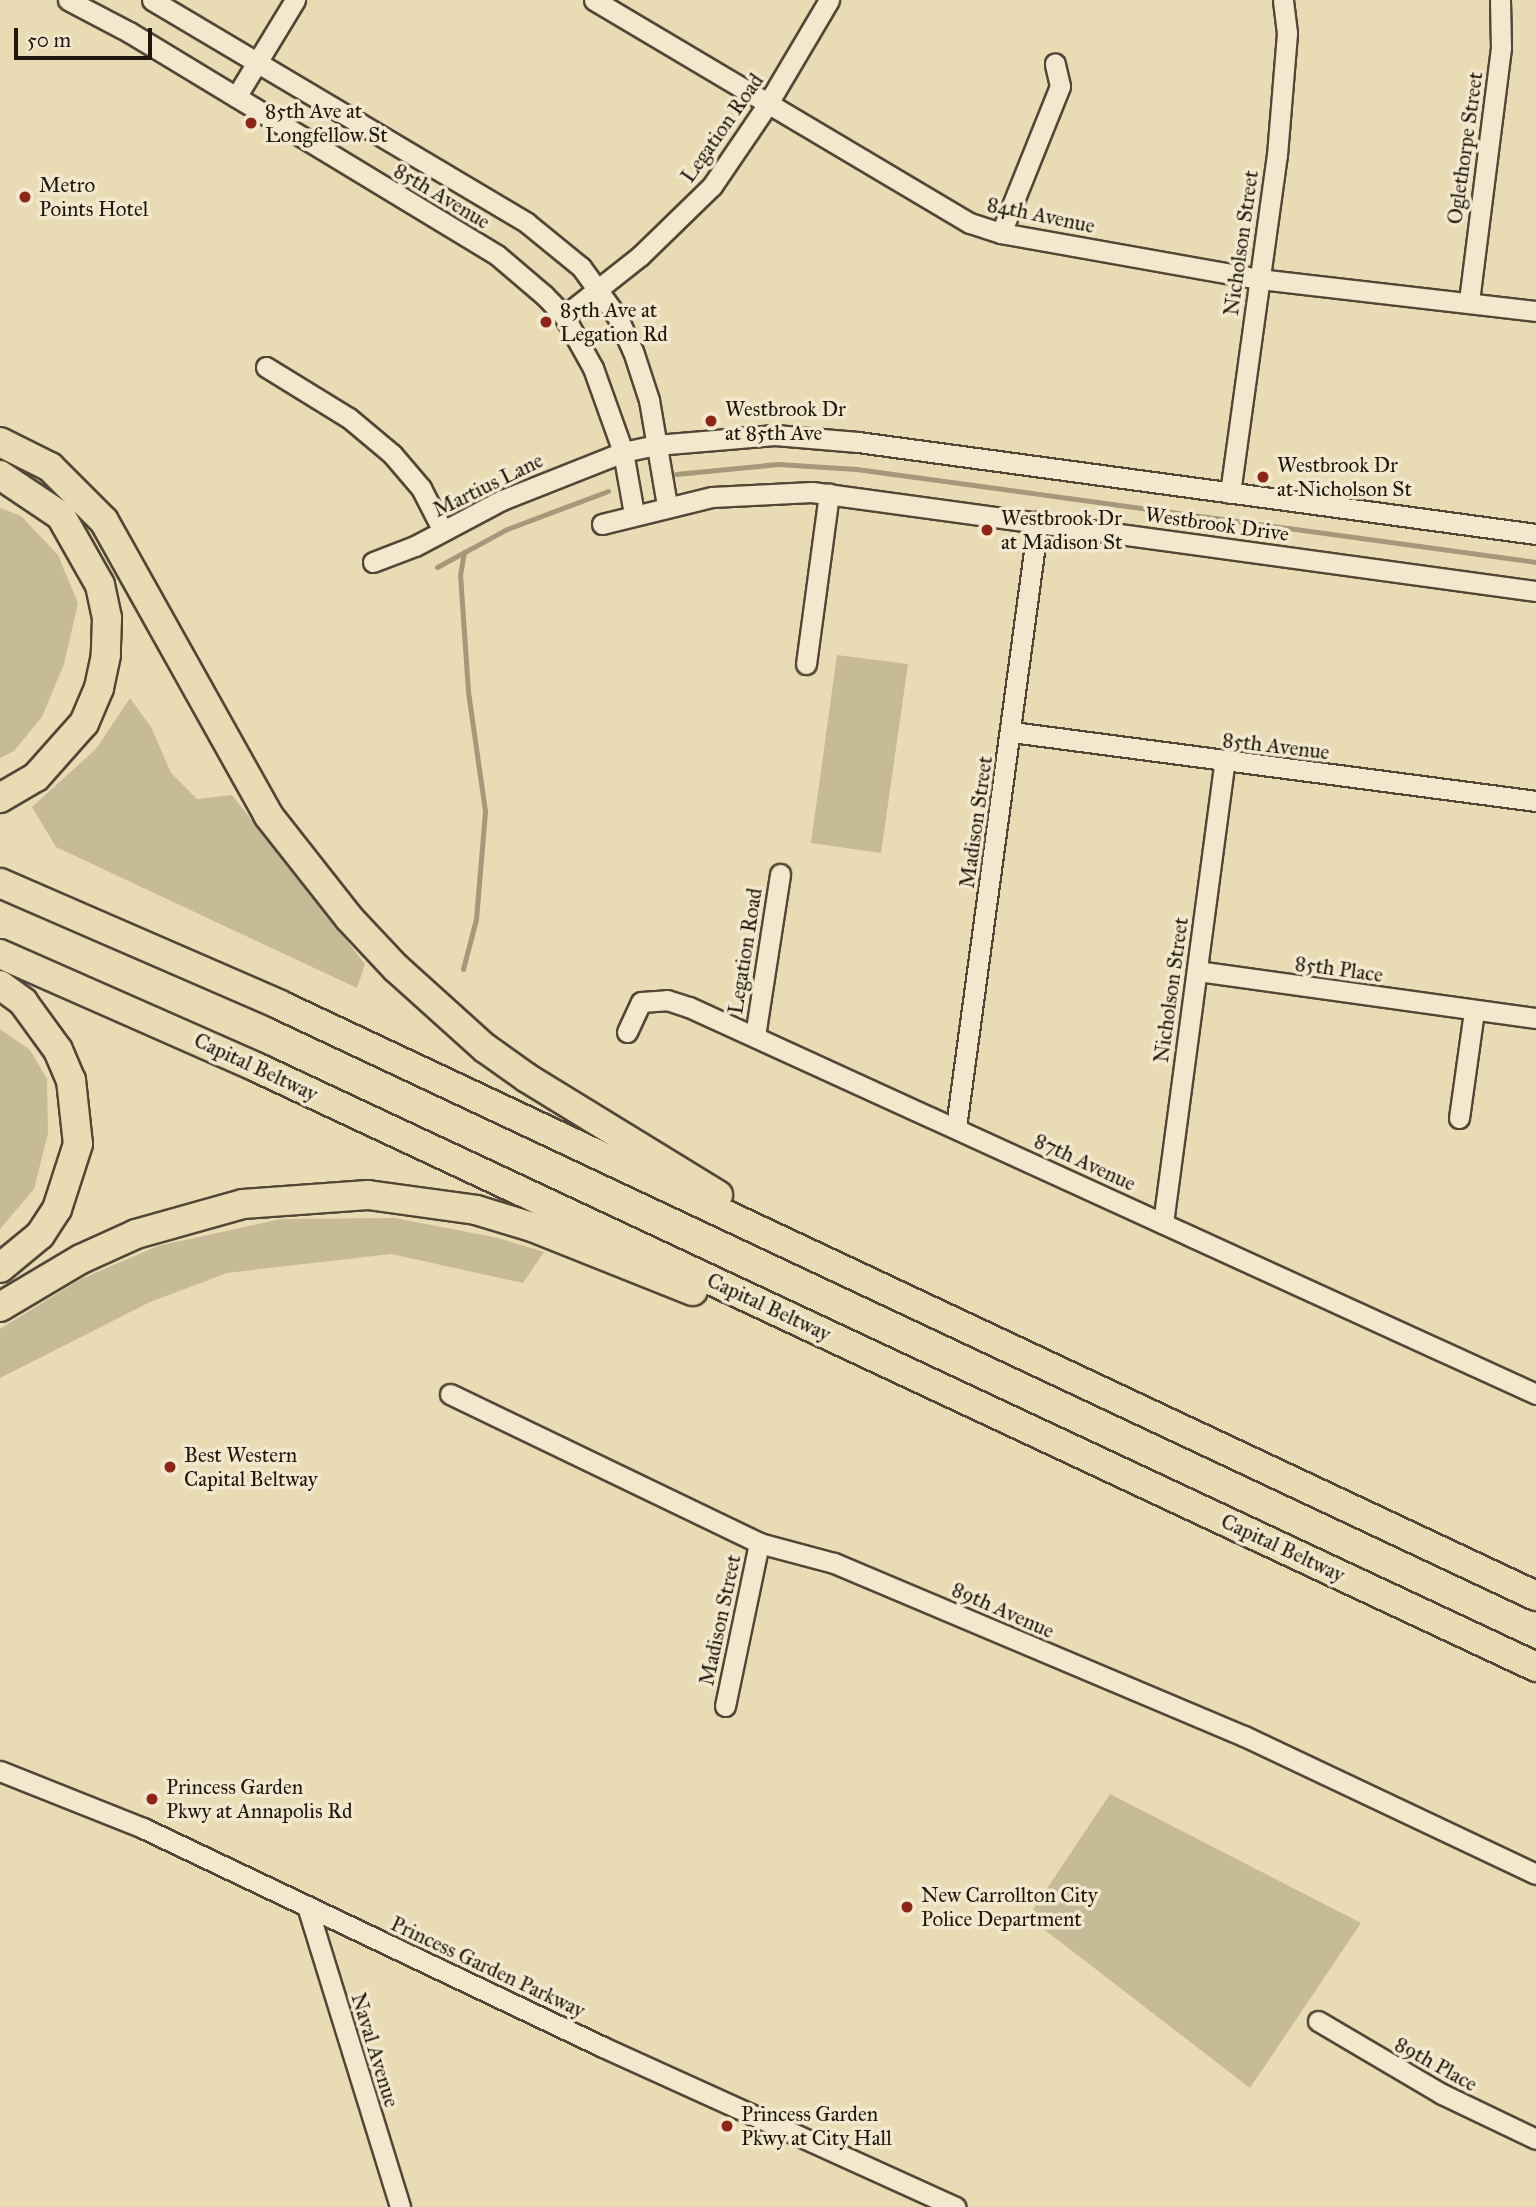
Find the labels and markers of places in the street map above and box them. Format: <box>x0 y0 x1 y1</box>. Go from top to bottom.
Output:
place label: 85th Ave at Longfellow St <box>265 98 388 148</box>
marker: 85th Ave at Longfellow St <box>243 115 259 131</box>
place label: Metro Points Hotel <box>39 172 148 222</box>
marker: Metro Points Hotel <box>17 189 33 205</box>
place label: 85th Ave at Legation Rd <box>560 297 668 347</box>
marker: 85th Ave at Legation Rd <box>538 314 554 330</box>
place label: Westbrook Dr at 85th Ave <box>725 396 846 446</box>
marker: Westbrook Dr at 85th Ave <box>703 413 719 429</box>
place label: Westbrook Dr at Nicholson St <box>1277 452 1412 502</box>
marker: Westbrook Dr at Nicholson St <box>1255 469 1271 485</box>
place label: Westbrook Dr at Madison St <box>1001 505 1122 555</box>
marker: Westbrook Dr at Madison St <box>979 522 995 538</box>
place label: Best Western Capital Beltway <box>184 1442 318 1492</box>
marker: Best Western Capital Beltway <box>162 1459 178 1475</box>
place label: Princess Garden Pkwy at Annapolis Rd <box>166 1774 352 1824</box>
marker: Princess Garden Pkwy at Annapolis Rd <box>144 1791 160 1807</box>
place label: New Carrollton City Police Department <box>921 1882 1098 1932</box>
marker: New Carrollton City Police Department <box>899 1899 915 1915</box>
place label: Princess Garden Pkwy at City Hall <box>741 2101 892 2151</box>
marker: Princess Garden Pkwy at City Hall <box>719 2118 735 2134</box>

